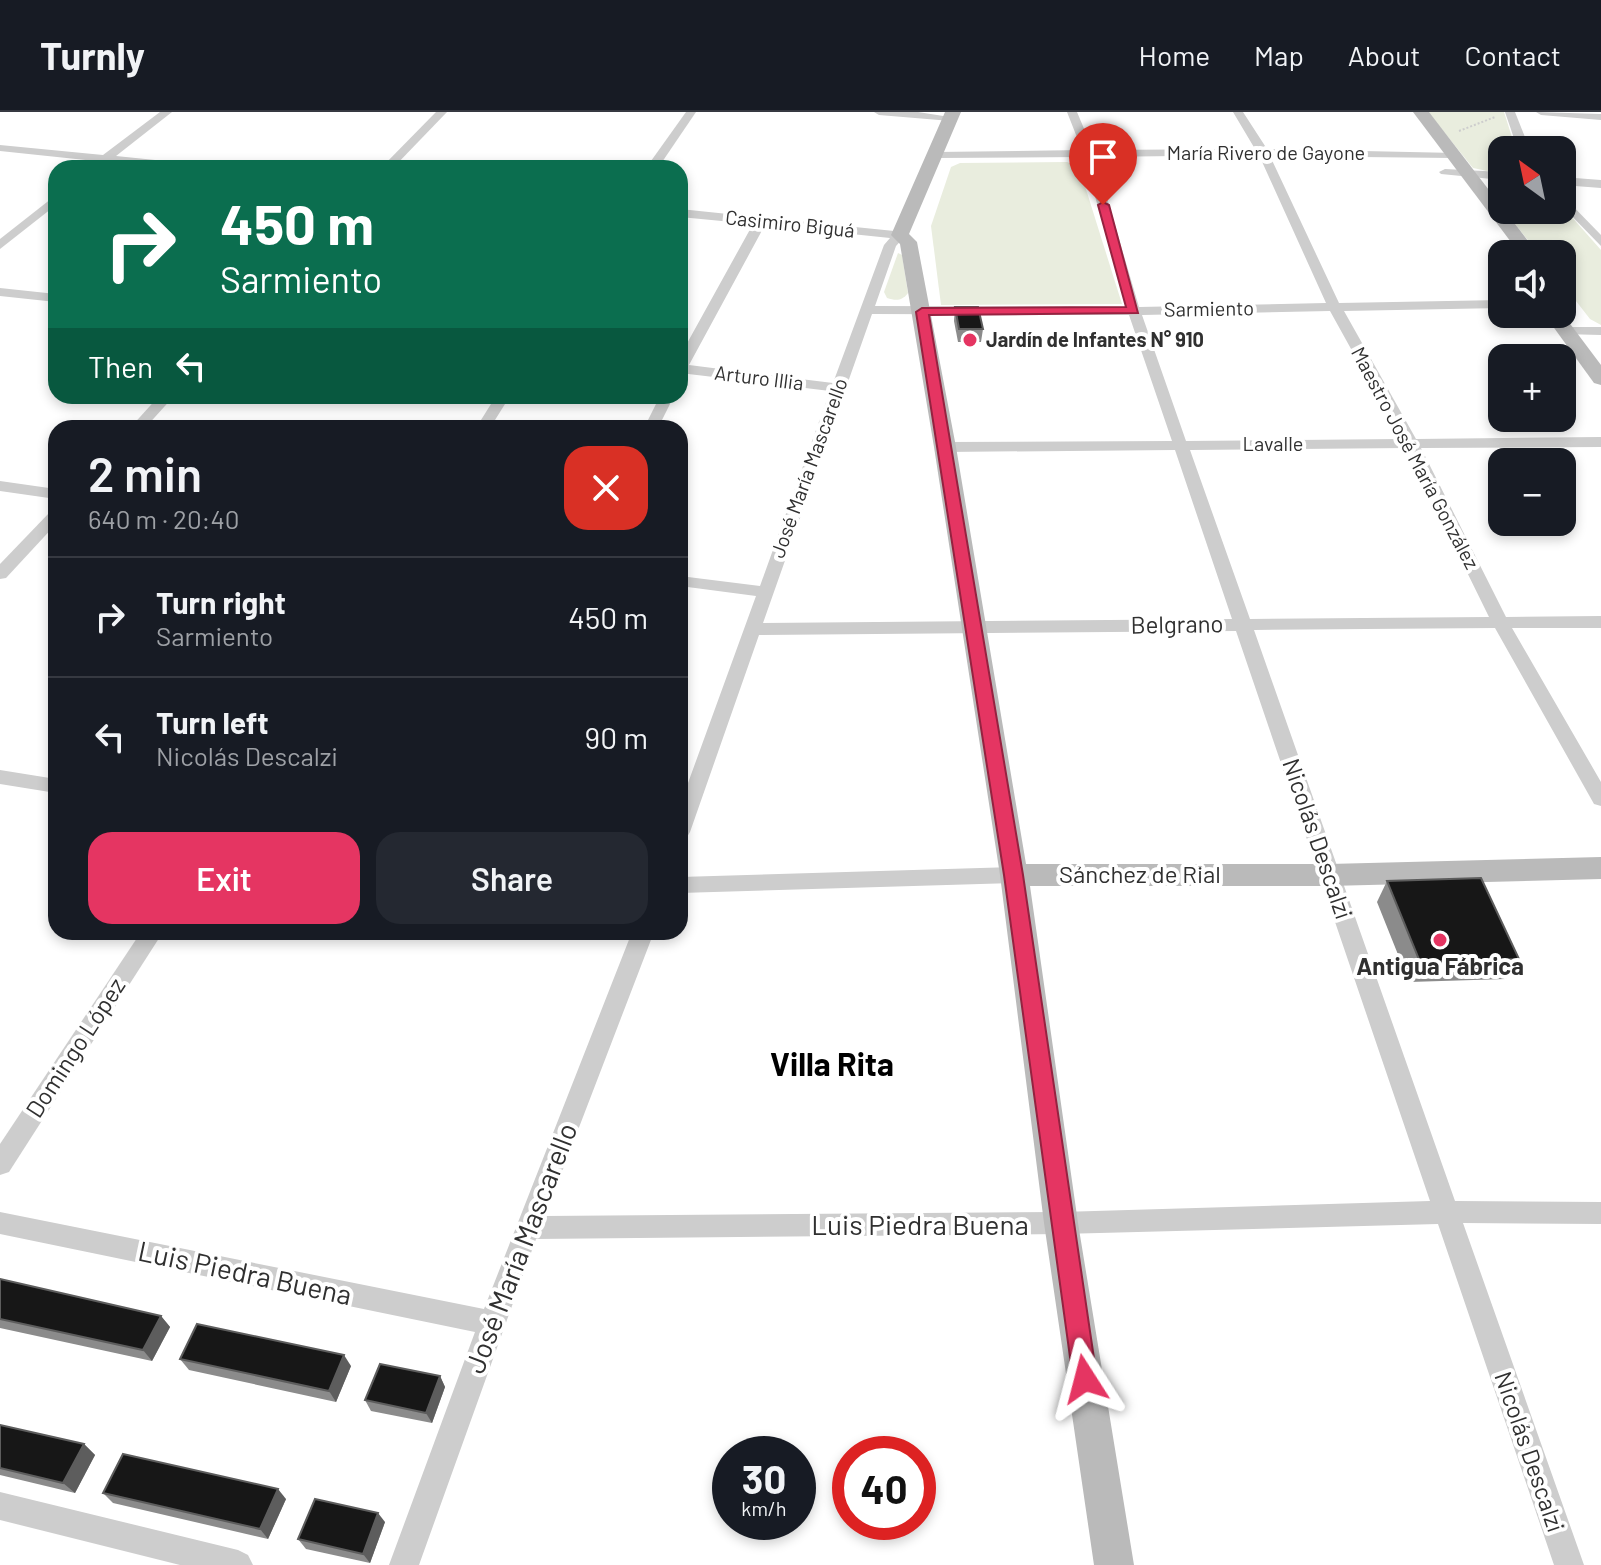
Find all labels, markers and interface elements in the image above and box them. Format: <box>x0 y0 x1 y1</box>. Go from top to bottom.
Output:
text: Turnly <box>40 32 145 78</box>
text: Home <box>1139 38 1210 72</box>
text: Map <box>1254 38 1304 72</box>
text: About <box>1348 38 1420 72</box>
text: Contact <box>1464 38 1561 72</box>
pin <box>1069 123 1137 205</box>
icon: arrive <box>1081 135 1125 179</box>
north arrow <box>1488 136 1576 224</box>
map controls <box>1488 136 1576 536</box>
street label: María Rivero de Gayone <box>1167 140 1365 164</box>
text: 450 m <box>220 189 374 256</box>
icon: right <box>88 192 192 296</box>
street label: Casimiro Biguá <box>724 204 856 242</box>
button: sound <box>1488 240 1576 328</box>
text: Sarmiento <box>220 257 382 300</box>
street label: Sarmiento <box>1164 295 1254 321</box>
place label: Jardín de Infantes N° 910 <box>986 327 1204 351</box>
marker: Jardín de Infantes N° 910 <box>961 331 979 349</box>
street label: Maestro José María González <box>1347 342 1485 573</box>
icon: left <box>169 344 213 388</box>
button: + <box>1488 344 1576 432</box>
text: Then <box>88 348 153 384</box>
street label: Arturo Illia <box>713 360 805 394</box>
street label: José María Mascarello <box>764 374 852 561</box>
street label: Lavalle <box>1243 431 1303 455</box>
text: 2 min <box>88 444 202 502</box>
button: close <box>564 446 648 530</box>
button: − <box>1488 448 1576 536</box>
text: 640 m · 20:40 <box>88 503 239 534</box>
text: Turn right <box>156 584 286 620</box>
icon: right <box>88 595 132 639</box>
text: 450 m <box>568 599 648 635</box>
street label: Belgrano <box>1130 608 1224 639</box>
text: Sarmiento <box>156 620 273 651</box>
text: Turn left <box>156 704 269 740</box>
icon: left <box>88 715 132 759</box>
text: 90 m <box>585 719 648 755</box>
text: Nicolás Descalzi <box>156 740 338 771</box>
street label: Nicolás Descalzi <box>1277 754 1359 923</box>
button: Exit <box>88 832 360 924</box>
button: Share <box>376 832 648 924</box>
street label: Sánchez de Rial <box>1059 859 1221 888</box>
marker: Antigua Fábrica <box>1431 931 1449 949</box>
place label: Antigua Fábrica <box>1356 951 1524 980</box>
street label: Domingo López <box>19 972 131 1122</box>
district label: Villa Rita <box>770 1044 894 1082</box>
street label: José María Mascarello <box>457 1118 584 1378</box>
street label: Luis Piedra Buena <box>811 1207 1029 1241</box>
street label: Luis Piedra Buena <box>135 1233 355 1311</box>
position arrow <box>1043 1337 1127 1421</box>
street label: Nicolás Descalzi <box>1489 1367 1571 1536</box>
speed limit sign: 40 <box>832 1436 936 1540</box>
text: 30 <box>742 1454 786 1502</box>
text: km/h <box>741 1496 787 1520</box>

